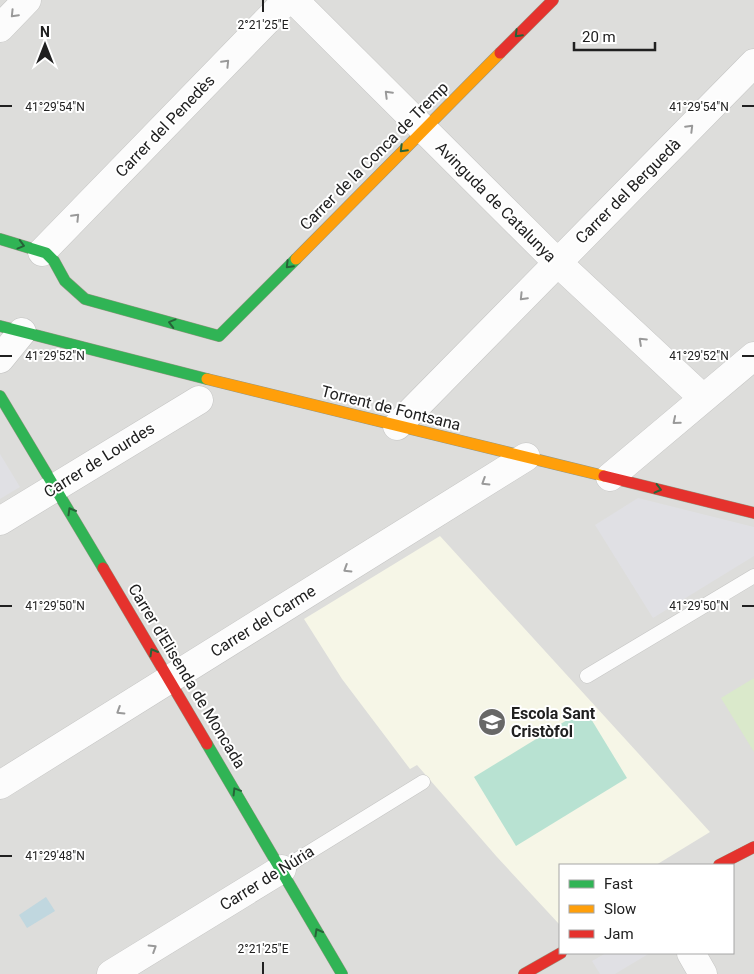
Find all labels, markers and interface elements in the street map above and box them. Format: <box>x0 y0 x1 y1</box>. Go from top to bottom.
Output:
one-way arrow <box>11 8 20 17</box>
text: 2°21'25"E <box>238 18 289 32</box>
north arrow <box>20 20 70 70</box>
scale bar <box>574 20 655 52</box>
text: N <box>40 24 50 40</box>
text: 20 m <box>582 28 616 46</box>
one-way arrow <box>515 29 524 38</box>
one-way arrow <box>220 60 229 69</box>
street label: Carrer del Penedès <box>111 71 219 181</box>
street label: Carrer de la Conca de Tremp <box>296 78 452 234</box>
one-way arrow <box>385 90 394 99</box>
text: 41°29'54"N <box>25 100 85 114</box>
text: 41°29'54"N <box>669 100 729 114</box>
one-way arrow <box>684 125 693 134</box>
street label: Carrer del Berguedà <box>572 135 684 247</box>
street label: Avinguda de Catalunya <box>432 138 560 266</box>
one-way arrow <box>400 144 409 153</box>
one-way arrow <box>70 214 79 223</box>
one-way arrow <box>16 239 25 249</box>
one-way arrow <box>286 259 295 268</box>
one-way arrow <box>520 291 529 300</box>
one-way arrow <box>168 318 177 329</box>
one-way arrow <box>639 338 648 347</box>
text: 41°29'52"N <box>25 349 85 363</box>
text: 41°29'52"N <box>669 349 729 363</box>
street label: Torrent de Fontsana <box>319 381 463 435</box>
one-way arrow <box>673 416 682 425</box>
street label: Carrer de Lourdes <box>40 418 158 502</box>
one-way arrow <box>481 476 490 486</box>
one-way arrow <box>653 483 662 494</box>
one-way arrow <box>68 508 78 517</box>
one-way arrow <box>343 563 353 572</box>
street label: Carrer d'Elisenda de Moncada <box>124 580 250 772</box>
street label: Carrer del Carme <box>207 581 319 661</box>
text: 41°29'50"N <box>25 599 85 613</box>
text: 41°29'50"N <box>669 599 729 613</box>
one-way arrow <box>149 648 159 657</box>
one-way arrow <box>117 704 126 714</box>
place label: Escola Sant Cristòfol <box>511 704 596 741</box>
school or university icon: Escola Sant Cristòfol <box>477 707 507 737</box>
one-way arrow <box>232 788 242 797</box>
street label: Carrer de Núria <box>216 841 318 915</box>
text: 41°29'48"N <box>25 849 85 863</box>
legend <box>559 864 734 954</box>
text: Fast <box>604 875 633 893</box>
text: Slow <box>604 900 636 918</box>
text: Jam <box>604 925 634 943</box>
one-way arrow <box>314 928 324 937</box>
text: 2°21'25"E <box>238 942 289 956</box>
one-way arrow <box>147 945 156 955</box>

